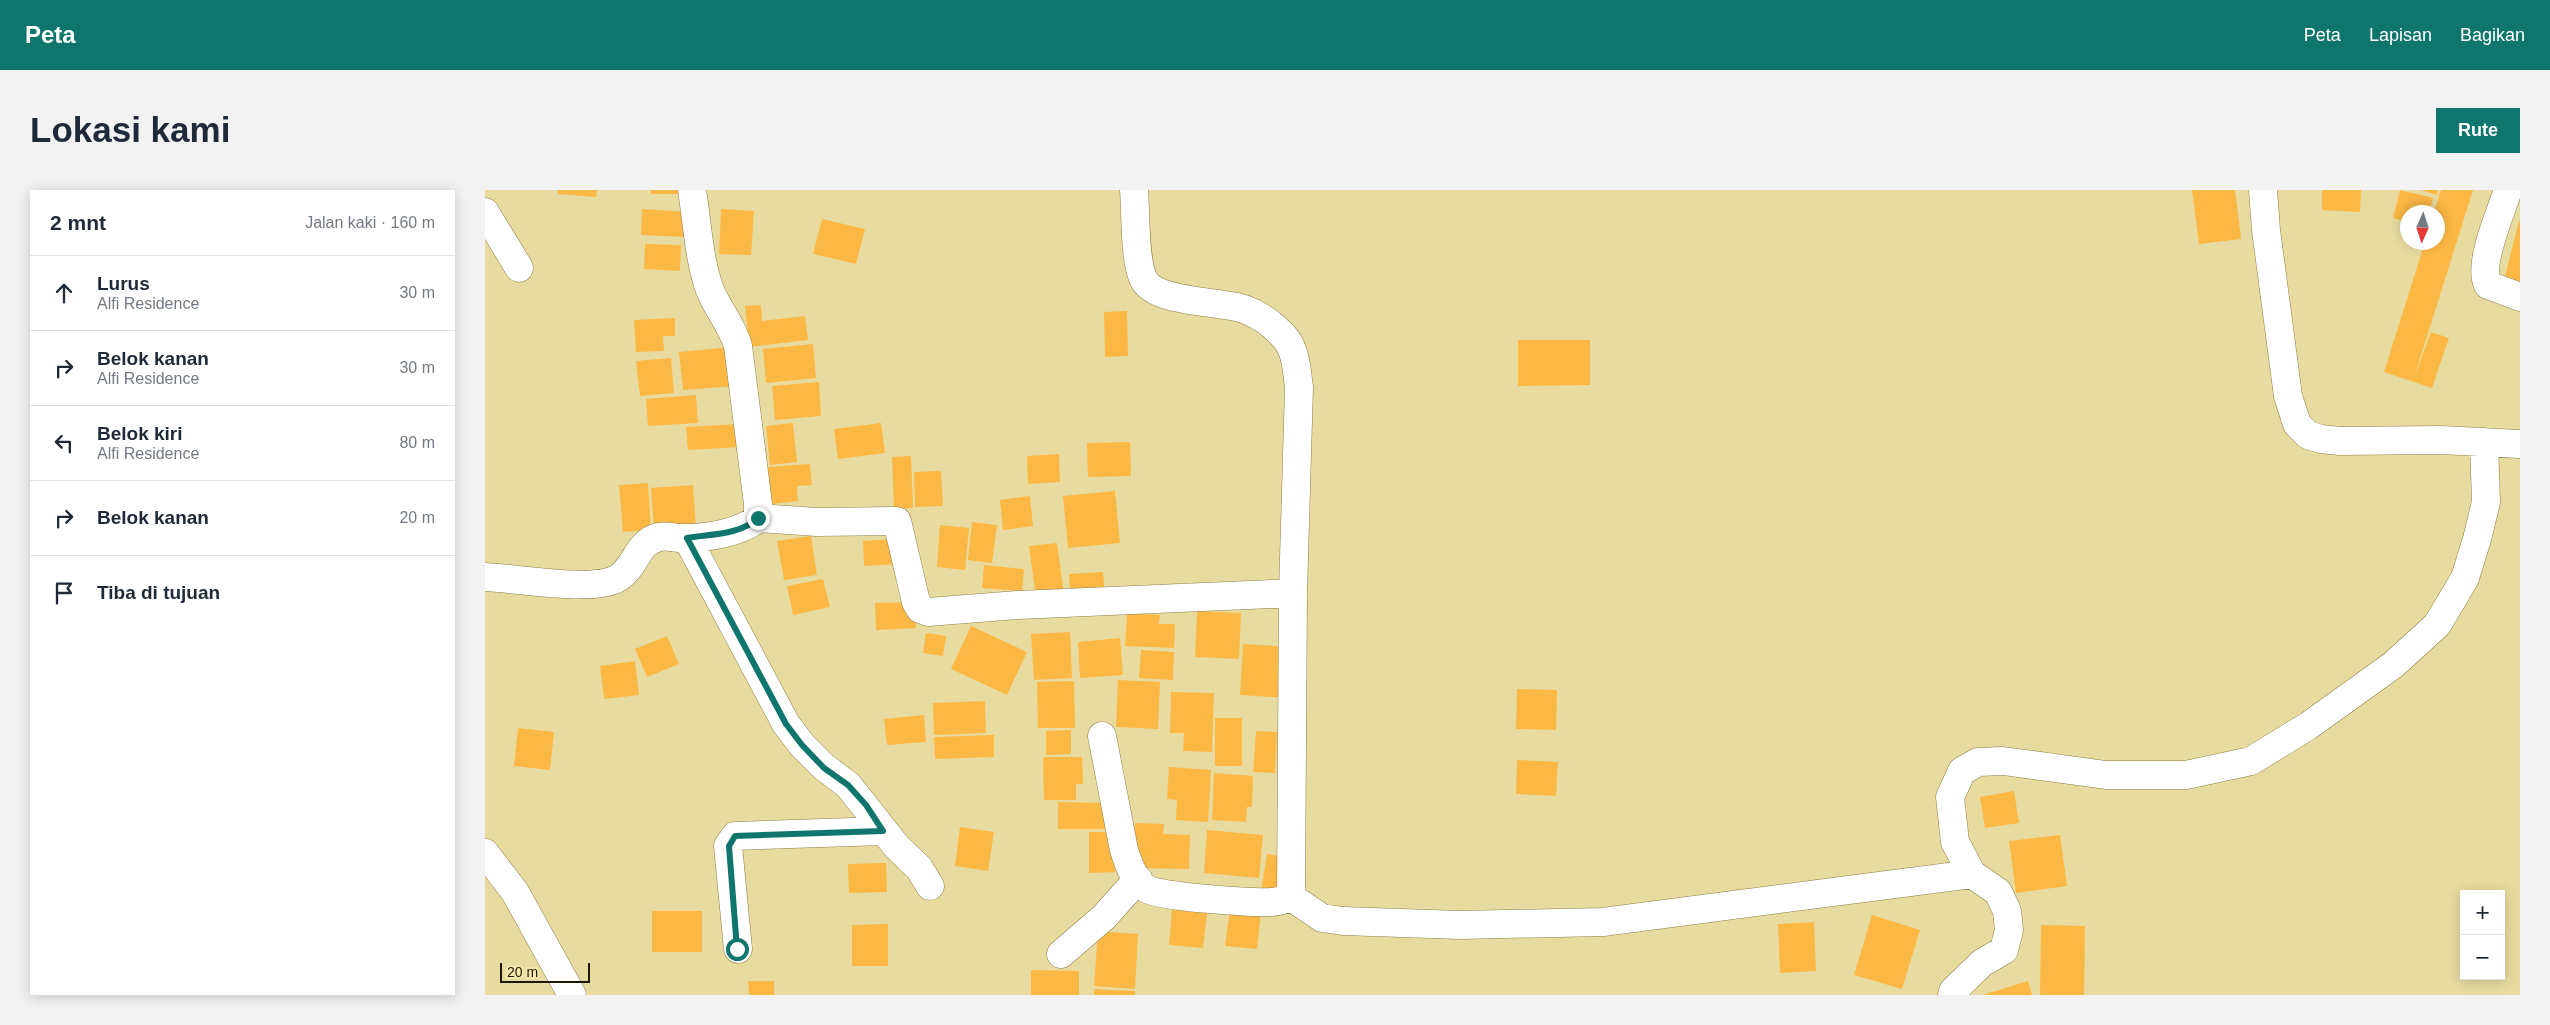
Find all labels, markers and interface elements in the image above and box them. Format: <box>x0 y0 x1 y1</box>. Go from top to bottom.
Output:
text: Peta <box>25 21 76 48</box>
text: Peta <box>2304 25 2341 45</box>
text: Lapisan <box>2369 25 2432 45</box>
text: Bagikan <box>2460 25 2525 45</box>
button: Rute <box>2436 108 2520 153</box>
text: Lokasi kami <box>30 110 230 149</box>
north arrow <box>2400 205 2445 250</box>
text: 2 mnt <box>50 211 106 234</box>
text: Jalan kaki · 160 m <box>305 214 435 231</box>
text: Lurus <box>97 273 150 294</box>
icon: ahead <box>50 279 78 307</box>
text: 30 m <box>399 284 435 301</box>
text: Alfi Residence <box>97 295 199 312</box>
text: Belok kanan <box>97 348 209 369</box>
icon: right <box>50 354 78 382</box>
text: 30 m <box>399 359 435 376</box>
text: Alfi Residence <box>97 370 199 387</box>
text: Belok kiri <box>97 423 183 444</box>
icon: left <box>50 429 78 457</box>
text: 80 m <box>399 434 435 451</box>
text: Alfi Residence <box>97 445 199 462</box>
icon: right <box>50 504 78 532</box>
text: Belok kanan <box>97 507 209 528</box>
route end <box>747 507 770 530</box>
text: 20 m <box>399 509 435 526</box>
icon: arrive <box>50 579 78 607</box>
text: Tiba di tujuan <box>97 582 220 603</box>
map controls <box>2460 890 2505 980</box>
button: + <box>2460 890 2505 935</box>
button: − <box>2460 935 2505 980</box>
route start <box>726 938 749 961</box>
scale bar <box>500 960 590 983</box>
text: 20 m <box>507 964 538 980</box>

